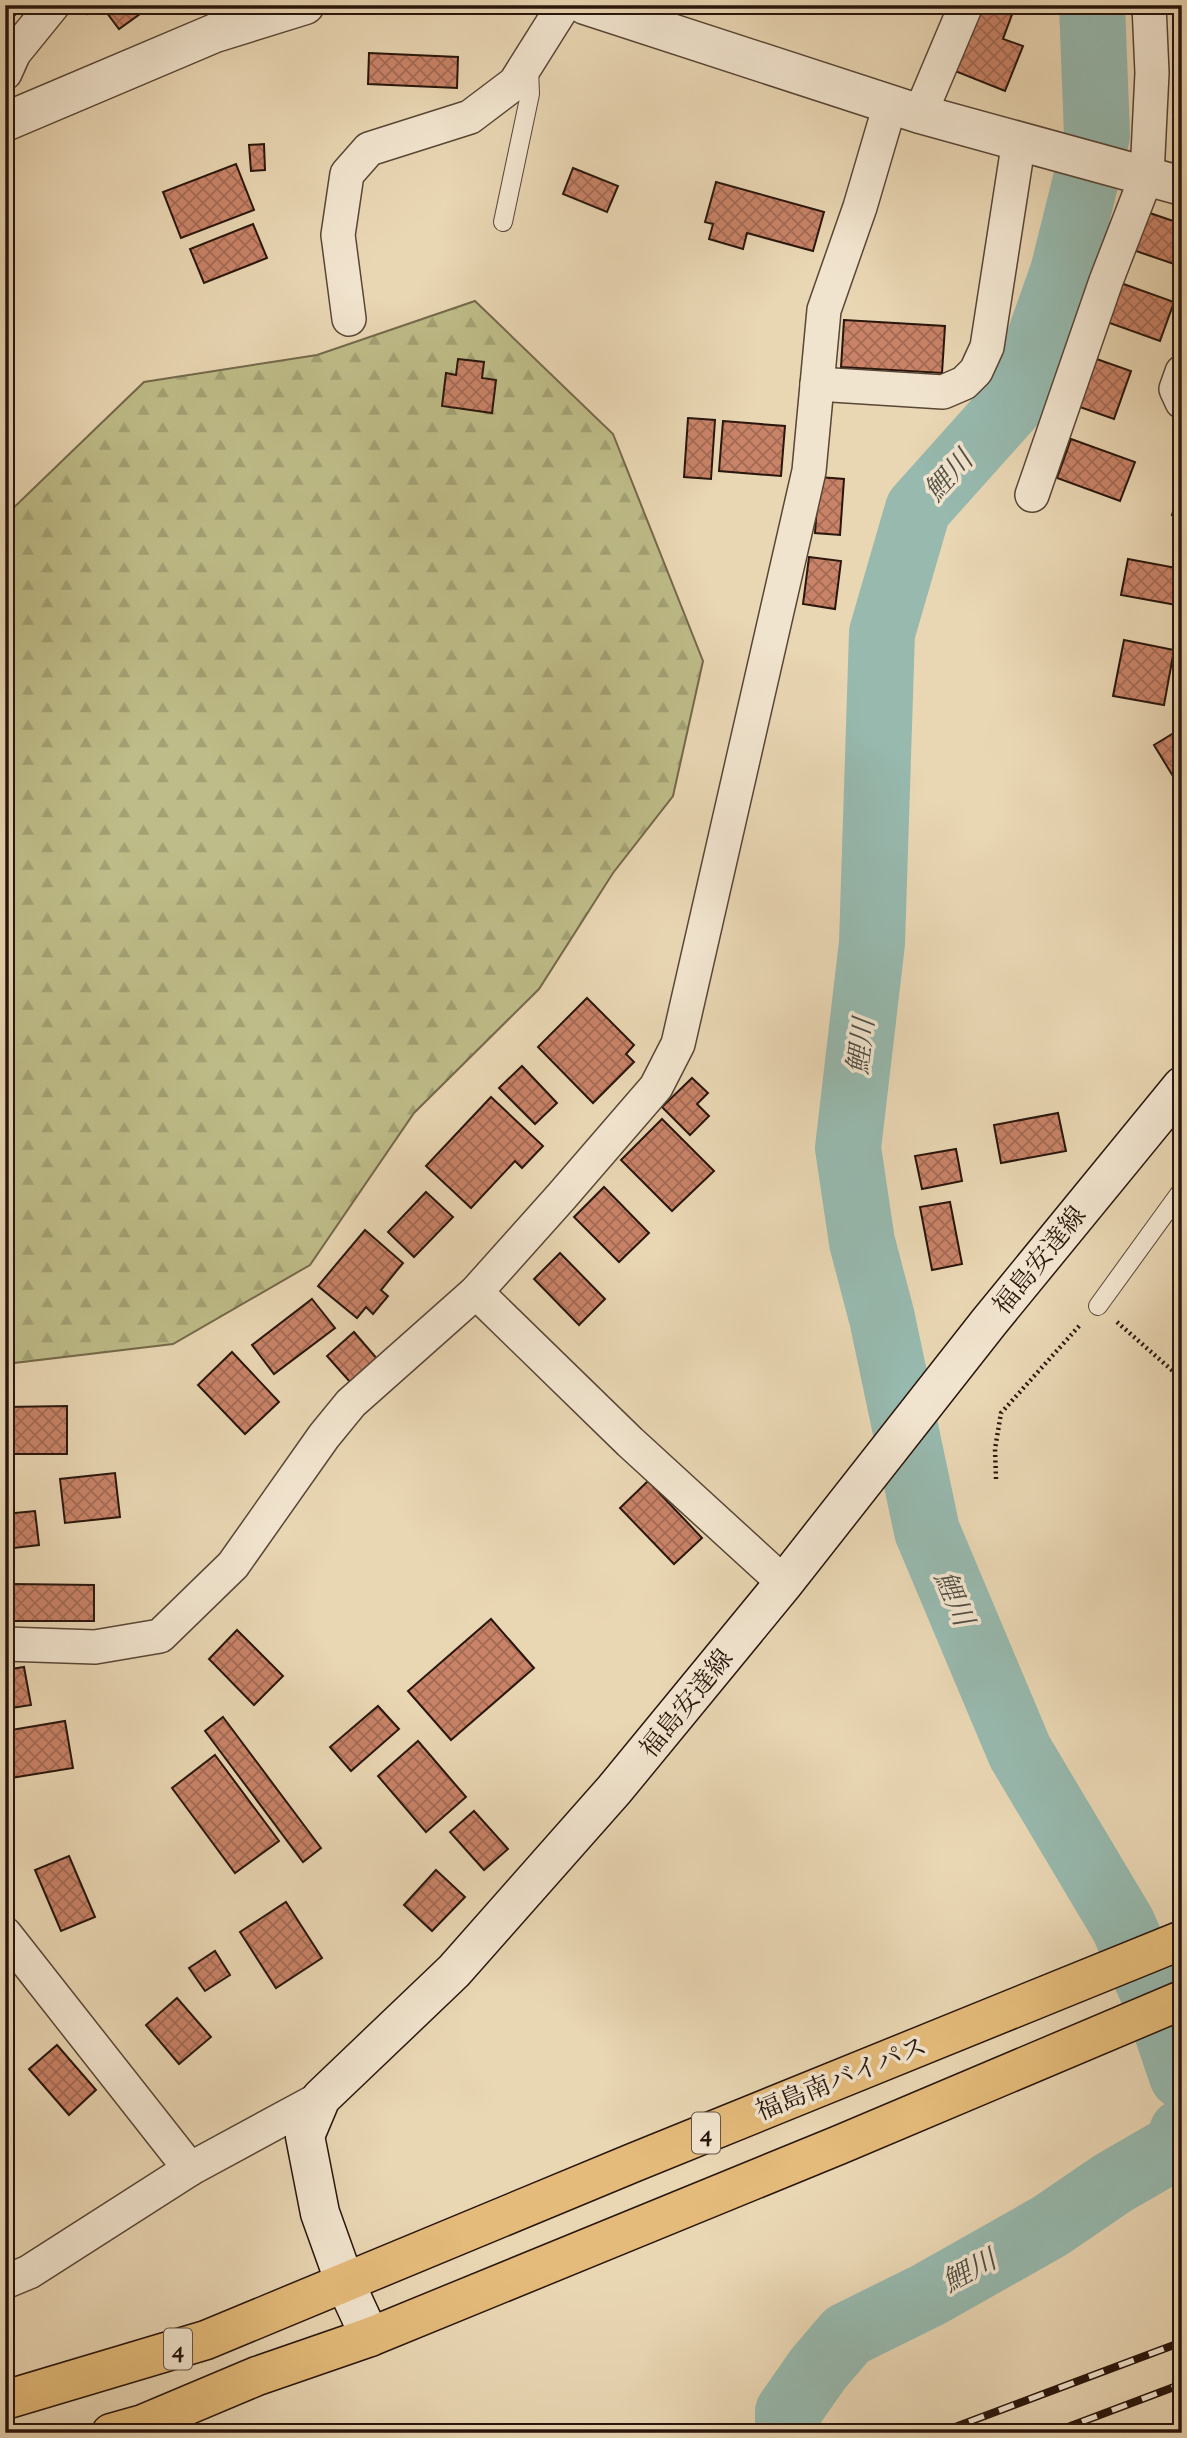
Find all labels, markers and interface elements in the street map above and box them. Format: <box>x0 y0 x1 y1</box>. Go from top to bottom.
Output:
water label: 鯉川 <box>917 441 986 511</box>
water label: 鯉川 <box>840 1013 887 1077</box>
street label: 福島安達線 <box>986 1199 1096 1324</box>
water label: 鯉川 <box>923 1566 983 1636</box>
street label: 福島安達線 <box>633 1642 743 1767</box>
street label: 福島南バイパス <box>751 2029 933 2131</box>
road number: 4 <box>692 2112 720 2154</box>
water label: 鯉川 <box>936 2240 1007 2303</box>
road number: 4 <box>164 2328 192 2370</box>

